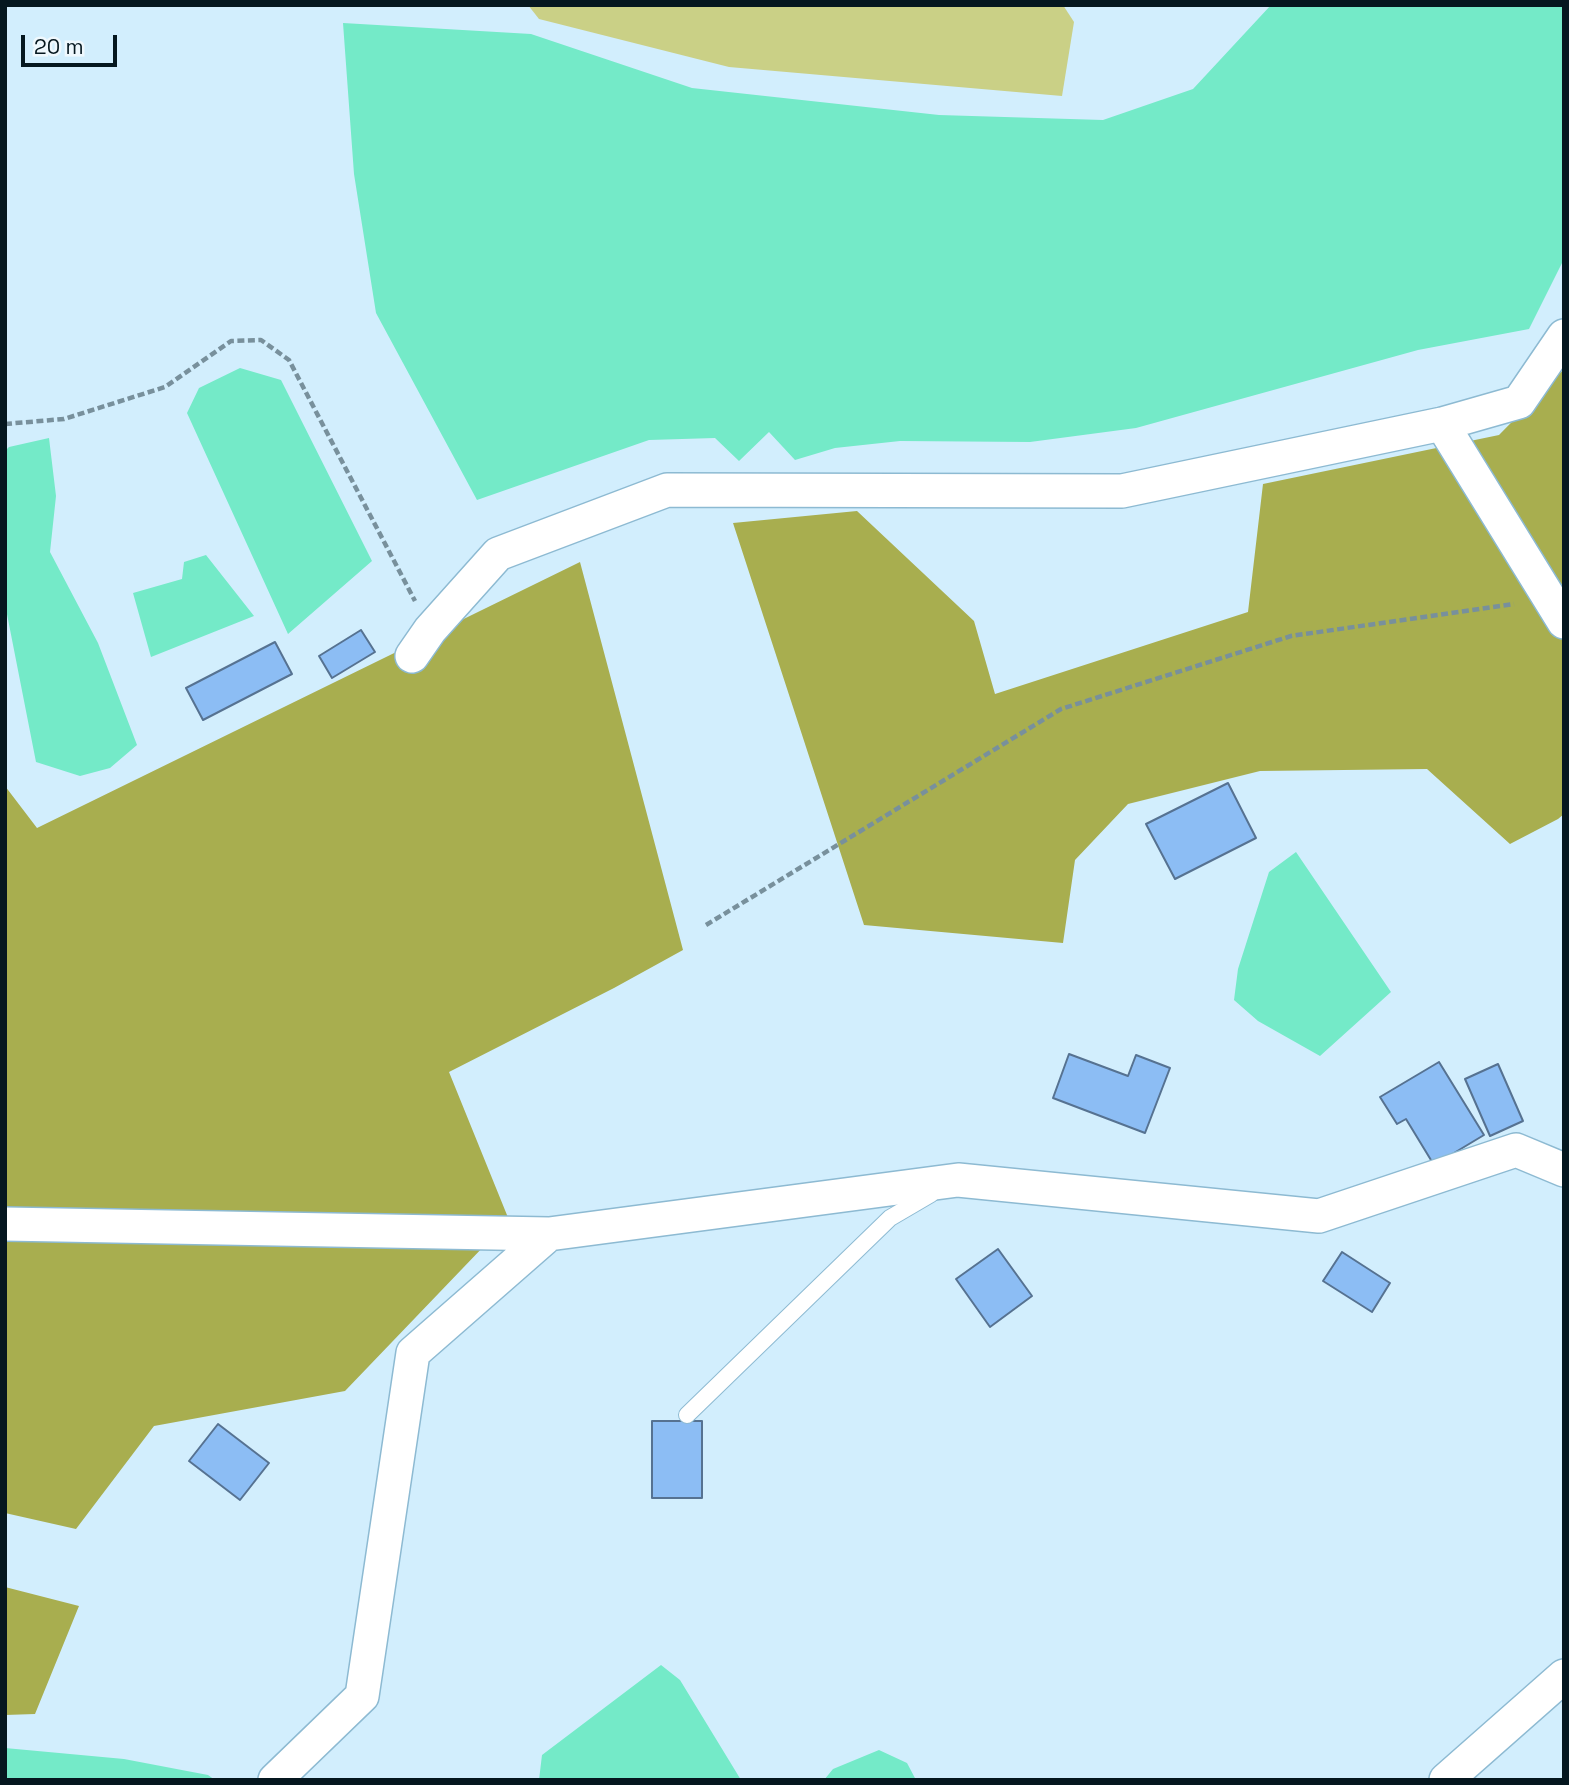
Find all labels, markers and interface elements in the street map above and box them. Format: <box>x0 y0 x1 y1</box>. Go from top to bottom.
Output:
scale bar <box>24 21 121 65</box>
text: 20 m <box>34 33 84 60</box>

